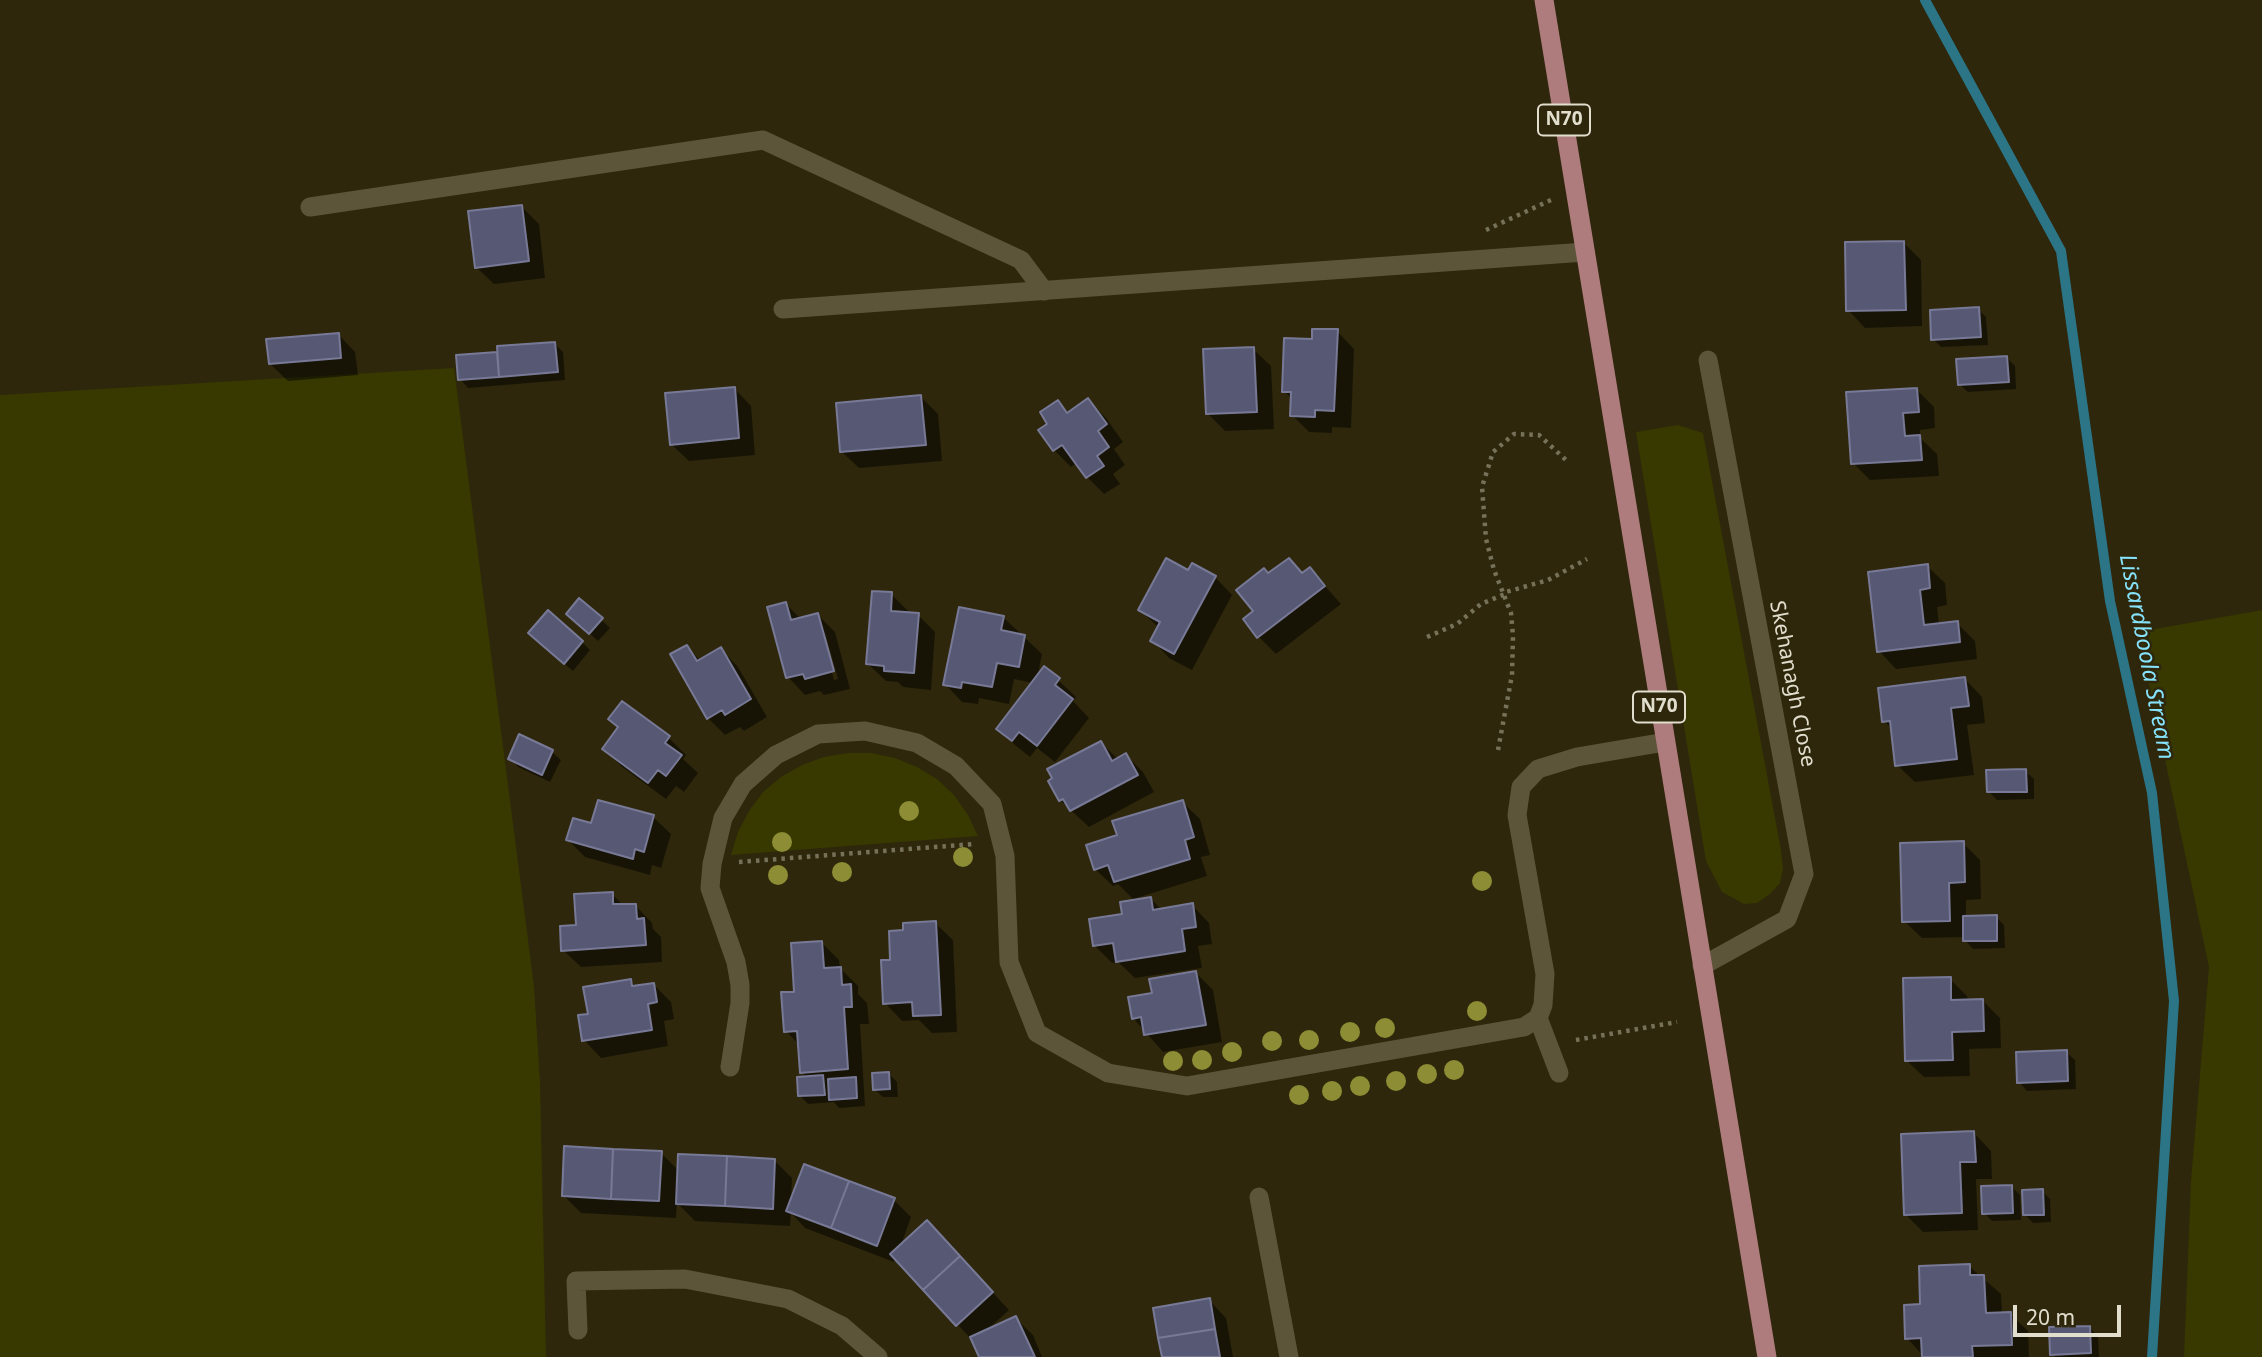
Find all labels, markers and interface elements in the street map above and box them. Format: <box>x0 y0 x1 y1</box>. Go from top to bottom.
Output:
road number: N70 <box>1538 104 1590 136</box>
water label: Lissardboola Stream <box>2113 552 2179 762</box>
street label: Skehanagh Close <box>1764 599 1820 769</box>
road number: N70 <box>1633 692 1685 722</box>
scale bar <box>2017 1290 2126 1334</box>
text: 20 m <box>2026 1303 2075 1331</box>

